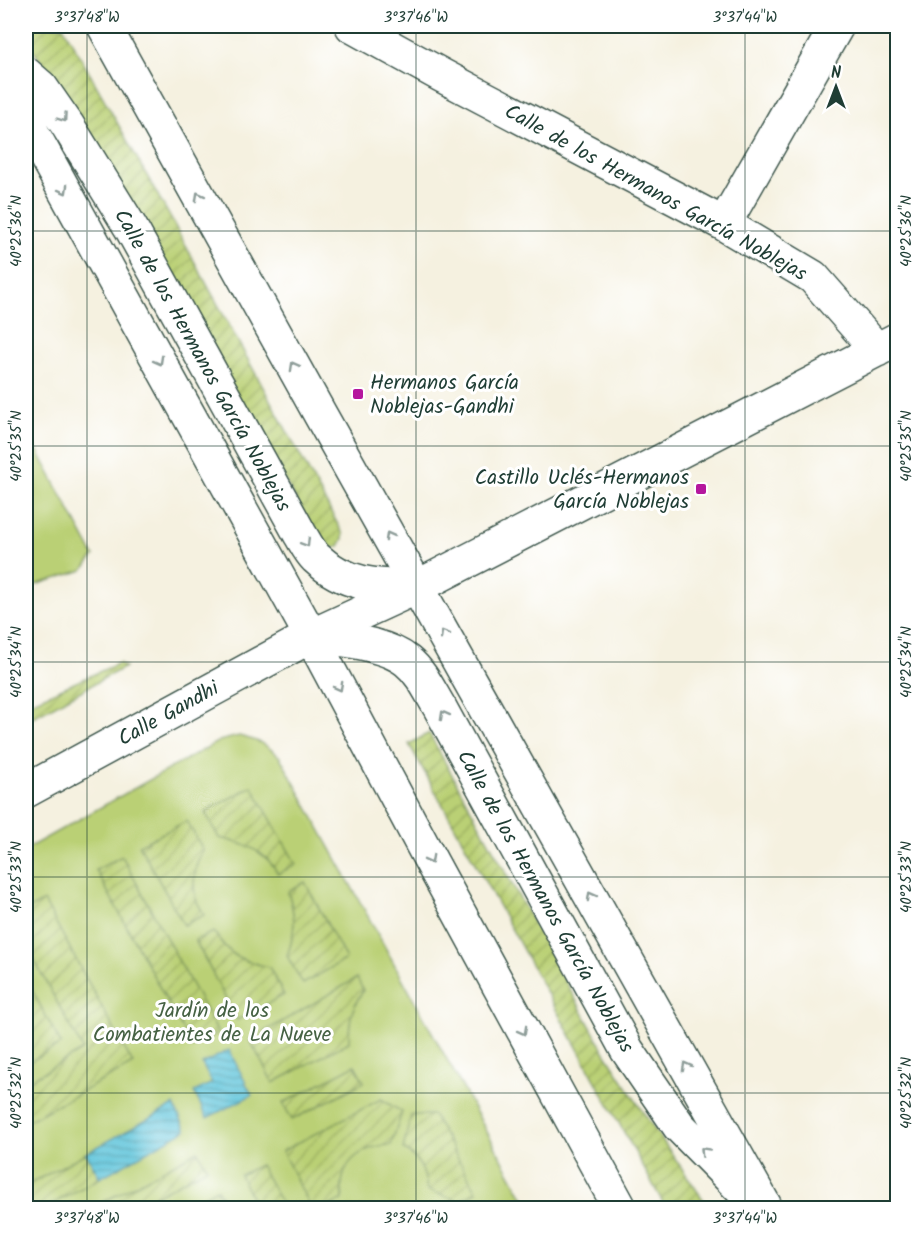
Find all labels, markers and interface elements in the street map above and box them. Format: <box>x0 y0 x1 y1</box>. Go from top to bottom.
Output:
text: 3°37'48"W <box>54 6 120 30</box>
text: 3°37'46"W <box>384 6 449 30</box>
text: 3°37'44"W <box>713 6 778 30</box>
north arrow <box>806 57 866 117</box>
text: N <box>831 61 841 86</box>
street label: Calle de los Hermanos García Noblejas <box>498 96 813 291</box>
one-way arrow <box>56 112 67 123</box>
one-way arrow <box>57 184 68 195</box>
one-way arrow <box>195 192 206 202</box>
text: 40°25'36"N <box>5 195 29 267</box>
text: 40°25'36"N <box>895 195 919 267</box>
street label: Calle de los Hermanos García Noblejas <box>104 203 299 518</box>
one-way arrow <box>152 355 163 365</box>
one-way arrow <box>290 362 301 372</box>
place label: Hermanos García Noblejas-Gandhi <box>370 367 519 424</box>
marker: Hermanos García Noblejas-Gandhi <box>351 387 365 401</box>
text: 40°25'35"N <box>5 410 29 482</box>
text: 40°25'35"N <box>895 410 919 482</box>
place label: Castillo Uclés-Hermanos García Noblejas <box>475 462 689 519</box>
marker: Castillo Uclés-Hermanos García Noblejas <box>694 482 708 496</box>
one-way arrow <box>385 532 396 543</box>
one-way arrow <box>298 537 310 547</box>
text: 40°25'34"N <box>5 626 29 698</box>
text: 40°25'34"N <box>895 626 919 698</box>
one-way arrow <box>440 630 451 640</box>
street label: Calle Gandhi <box>112 672 226 756</box>
one-way arrow <box>332 681 343 691</box>
one-way arrow <box>440 710 451 721</box>
street label: Calle de los Hermanos García Noblejas <box>447 744 642 1059</box>
text: 40°25'33"N <box>5 841 29 913</box>
text: 40°25'33"N <box>895 841 919 913</box>
one-way arrow <box>423 853 434 864</box>
one-way arrow <box>587 892 598 902</box>
park label: Jardín de los Combatientes de La Nueve <box>93 995 332 1052</box>
one-way arrow <box>516 1025 527 1035</box>
text: 40°25'32"N <box>5 1057 29 1129</box>
text: 40°25'32"N <box>895 1057 919 1129</box>
one-way arrow <box>682 1062 693 1072</box>
one-way arrow <box>700 1148 711 1158</box>
text: 3°37'48"W <box>54 1207 120 1231</box>
text: 3°37'46"W <box>384 1207 449 1231</box>
text: 3°37'44"W <box>713 1207 778 1231</box>

